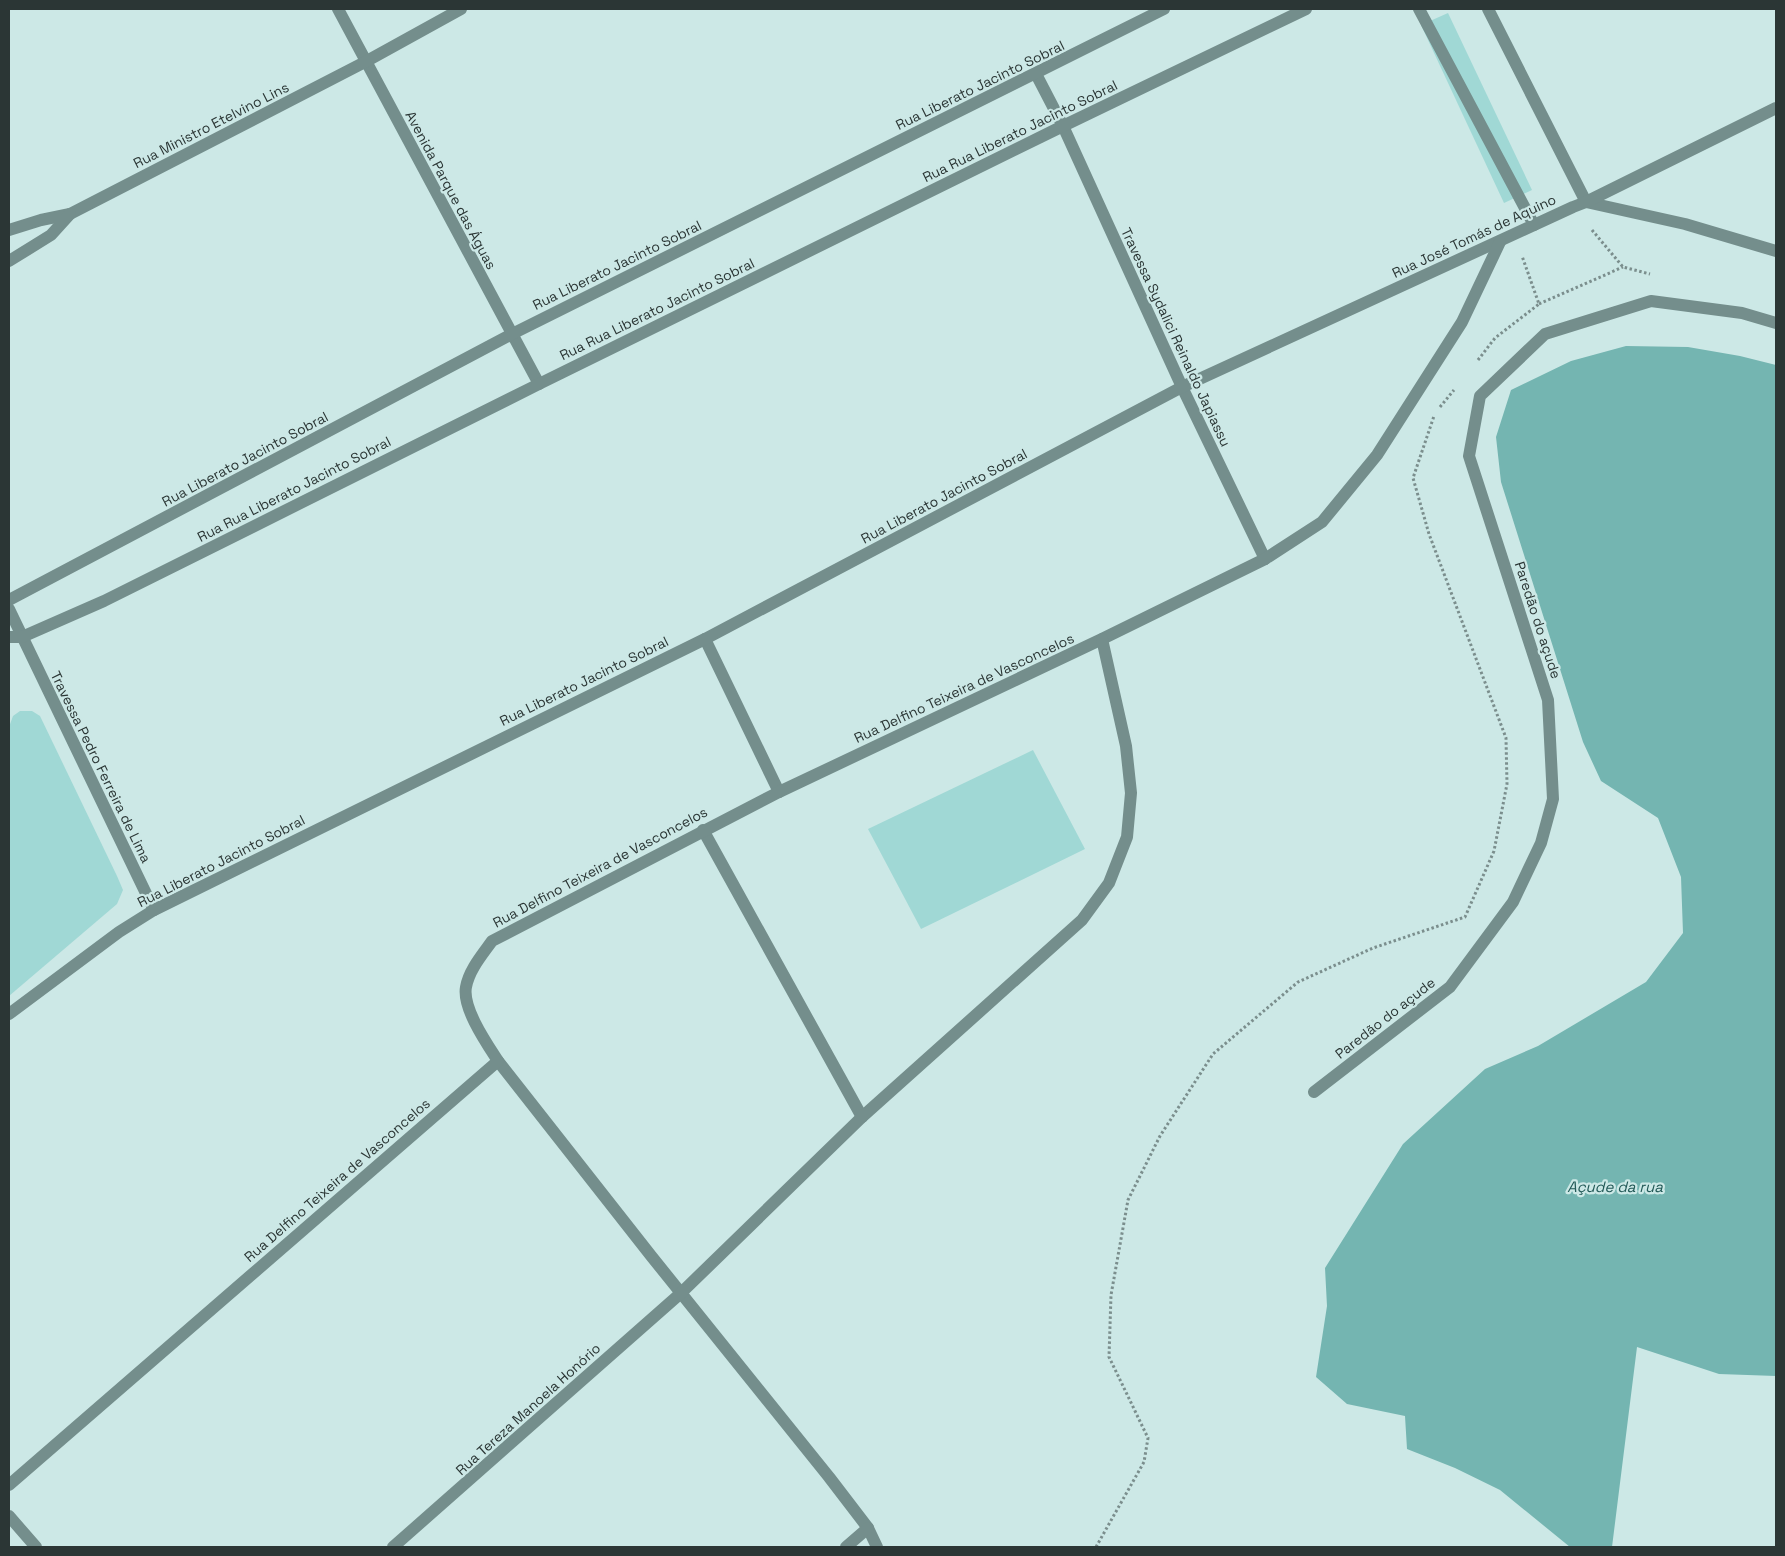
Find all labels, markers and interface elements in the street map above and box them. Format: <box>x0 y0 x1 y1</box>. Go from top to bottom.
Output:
street label: Rua Liberato Jacinto Sobral <box>893 36 1067 134</box>
street label: Rua Rua Liberato Jacinto Sobral <box>920 76 1120 186</box>
street label: Rua Ministro Etelvino Lins <box>130 78 292 172</box>
street label: Avenida Parque das Águas <box>401 108 501 272</box>
street label: Rua José Tomás de Aquino <box>1389 190 1559 282</box>
street label: Rua Liberato Jacinto Sobral <box>530 216 704 314</box>
street label: Travessa Sydalici Reinaldo Japiassu <box>1117 224 1235 450</box>
street label: Rua Rua Liberato Jacinto Sobral <box>557 254 757 364</box>
street label: Rua Liberato Jacinto Sobral <box>159 407 331 511</box>
street label: Rua Rua Liberato Jacinto Sobral <box>194 432 394 546</box>
street label: Rua Liberato Jacinto Sobral <box>858 444 1030 548</box>
street label: Paredão do açude <box>1511 559 1565 681</box>
street label: Rua Delfino Teixeira de Vasconcelos <box>851 629 1077 747</box>
street label: Rua Liberato Jacinto Sobral <box>497 632 671 730</box>
street label: Travessa Pedro Ferreira de Lima <box>47 668 155 866</box>
street label: Rua Delfino Teixeira de Vasconcelos <box>490 803 710 931</box>
street label: Rua Liberato Jacinto Sobral <box>134 811 308 911</box>
street label: Paredão do açude <box>1331 973 1439 1063</box>
street label: Rua Delfino Teixeira de Vasconcelos <box>240 1094 434 1266</box>
water label: Açude da rua <box>1567 1177 1663 1196</box>
street label: Rua Tereza Manoela Honório <box>452 1339 604 1479</box>

